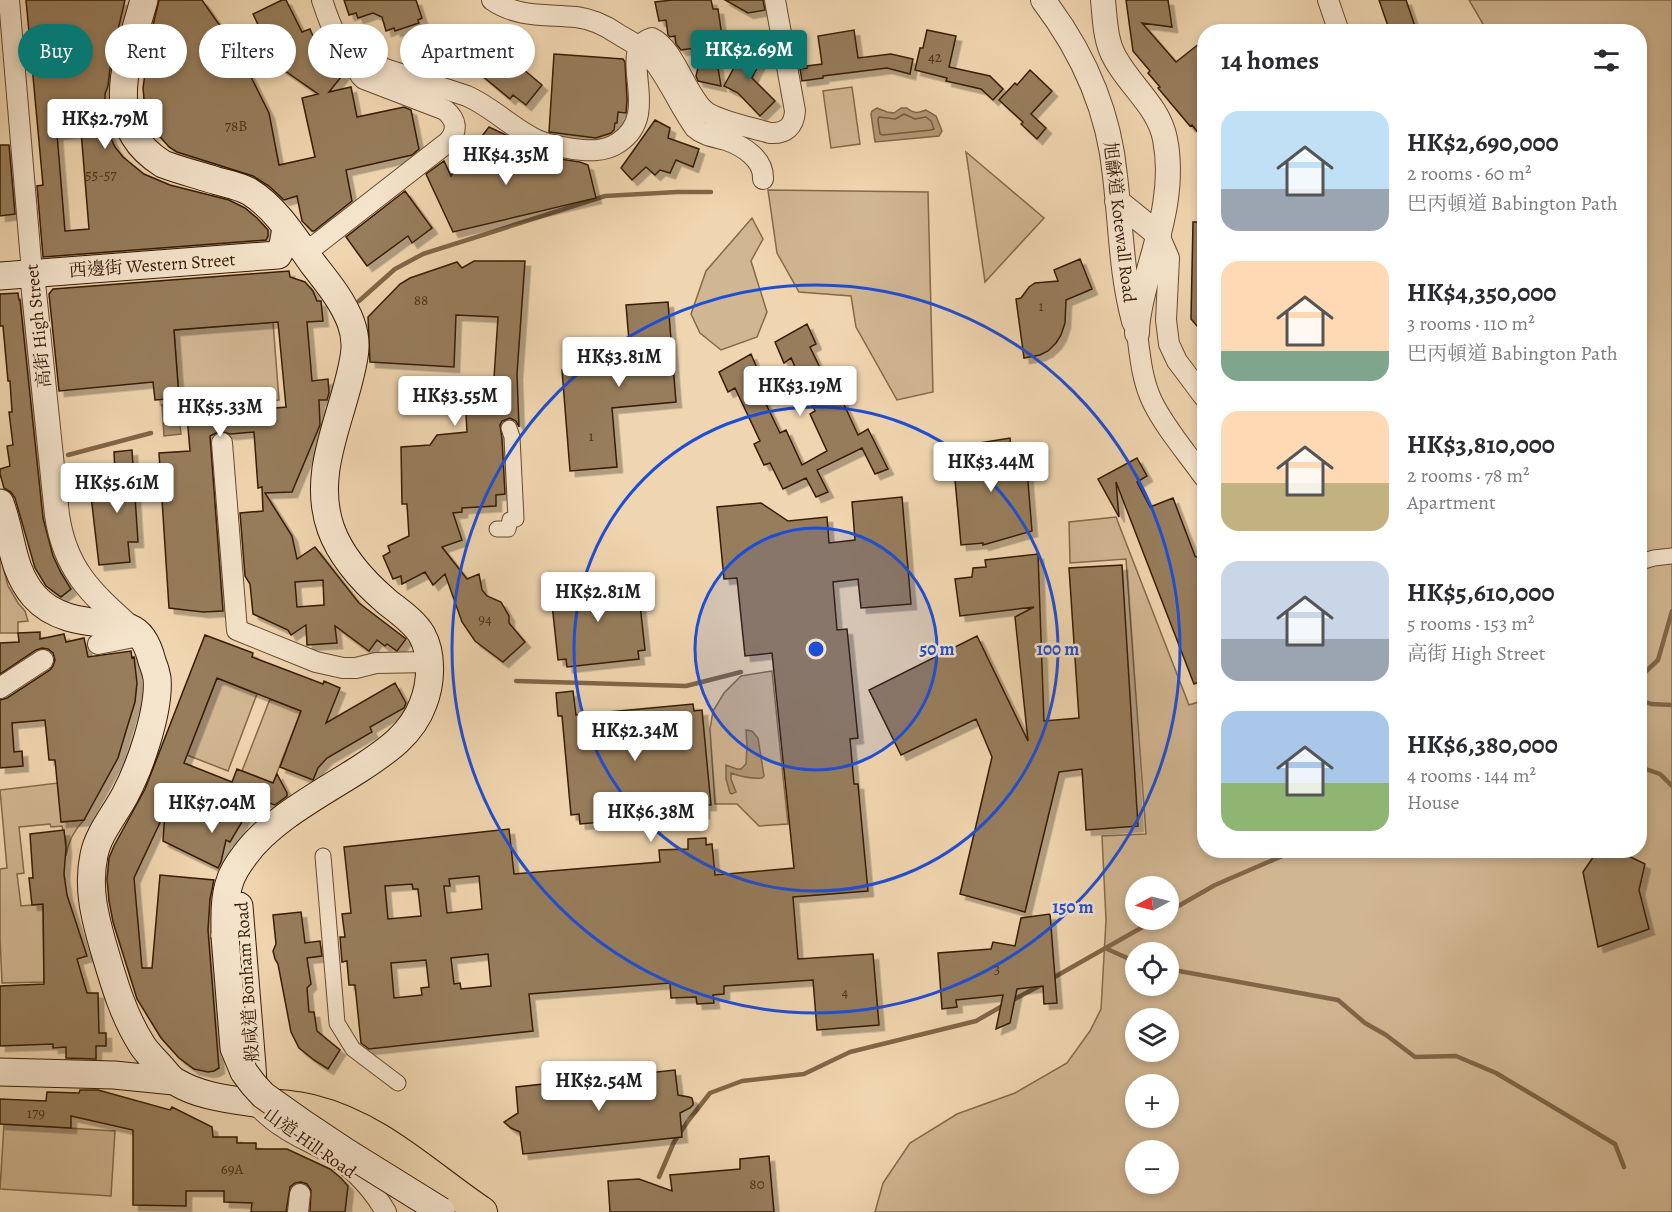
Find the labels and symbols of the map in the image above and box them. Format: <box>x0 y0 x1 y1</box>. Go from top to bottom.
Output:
pin: HK$2.69M <box>687 30 811 81</box>
house number: 42 <box>928 47 942 67</box>
pin: HK$2.79M <box>43 99 167 150</box>
house number: 78B <box>225 116 247 136</box>
pin: HK$4.35M <box>444 135 568 186</box>
street label: 旭龢道 Kotewall Road <box>1098 140 1142 304</box>
house number: 55-57 <box>85 165 117 185</box>
street label: 西邊街 Western Street <box>68 247 236 283</box>
street label: 高街 High Street <box>20 263 56 389</box>
house number: 88 <box>414 290 428 310</box>
house number: 1 <box>1038 296 1044 316</box>
pin: HK$3.81M <box>557 337 681 388</box>
pin: HK$3.19M <box>738 366 862 417</box>
pin: HK$3.55M <box>393 376 517 427</box>
pin: HK$5.33M <box>158 387 282 438</box>
house number: 1 <box>588 426 594 446</box>
pin: HK$3.44M <box>929 442 1053 493</box>
pin: HK$5.61M <box>55 463 179 514</box>
pin: HK$2.81M <box>536 572 660 623</box>
house number: 94 <box>478 609 492 629</box>
text: 50 m <box>920 637 954 661</box>
text: 100 m <box>1037 637 1079 661</box>
centre of rings <box>806 639 826 659</box>
pin: HK$2.34M <box>573 711 697 762</box>
pin: HK$7.04M <box>150 783 274 834</box>
pin: HK$6.38M <box>589 792 713 843</box>
north arrow <box>1125 876 1179 930</box>
text: 150 m <box>1052 895 1094 919</box>
street label: 般咸道 Bonham Road <box>229 901 265 1063</box>
house number: 3 <box>994 959 1000 979</box>
house number: 4 <box>842 982 849 1002</box>
pin: HK$2.54M <box>537 1061 661 1112</box>
street label: 山道 Hill Road <box>259 1102 361 1184</box>
house number: 179 <box>27 1103 45 1123</box>
house number: 69A <box>221 1159 243 1179</box>
house number: 80 <box>749 1174 765 1194</box>

